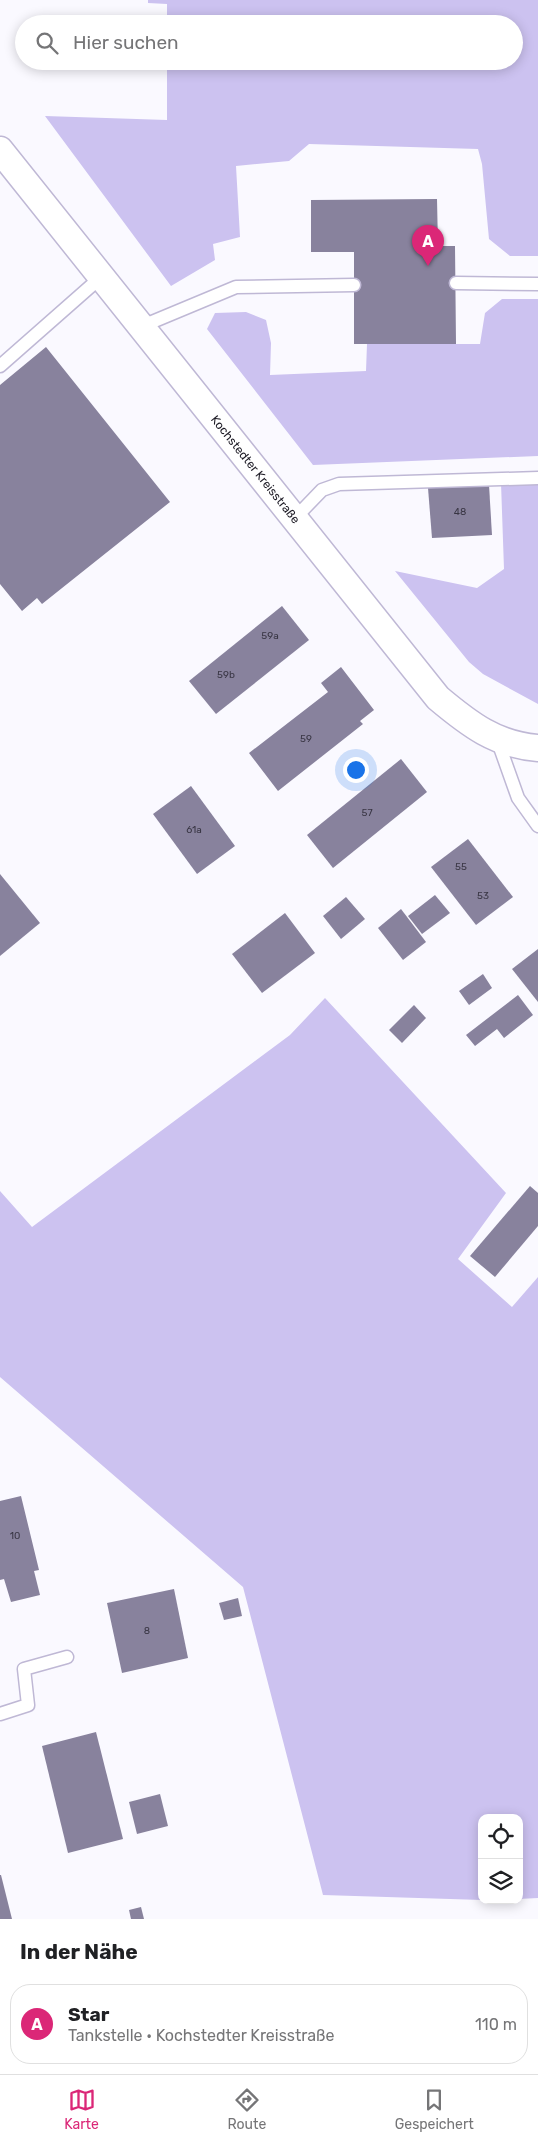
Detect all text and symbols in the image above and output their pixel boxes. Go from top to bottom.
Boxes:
search box [15,15,523,70]
icon: search [33,29,61,57]
text: Hier suchen [73,31,179,54]
pin: A [412,225,444,266]
street label: Kochstedter Kreisstraße [208,413,303,527]
house number: 48 [454,506,466,518]
house number: 59a [261,630,279,642]
house number: 59b [217,669,235,681]
house number: 59 [300,733,312,745]
your location [343,757,369,783]
house number: 57 [361,807,373,819]
house number: 61a [186,824,202,836]
house number: 55 [455,861,467,873]
house number: 53 [477,890,489,902]
house number: 10 [10,1530,20,1542]
house number: 8 [144,1625,150,1637]
map controls [478,1814,523,1904]
button: locate [478,1814,523,1859]
button: layers [478,1859,523,1904]
text: In der Nähe [20,1939,138,1964]
text: Star [68,2003,109,2026]
text: A [31,2015,43,2034]
text: 110 m [475,2015,517,2034]
text: Tankstelle · Kochstedter Kreisstraße [68,2026,334,2045]
tab: Karte [64,2086,99,2133]
tab: Route [227,2086,266,2133]
tab: Gespeichert [395,2086,474,2133]

